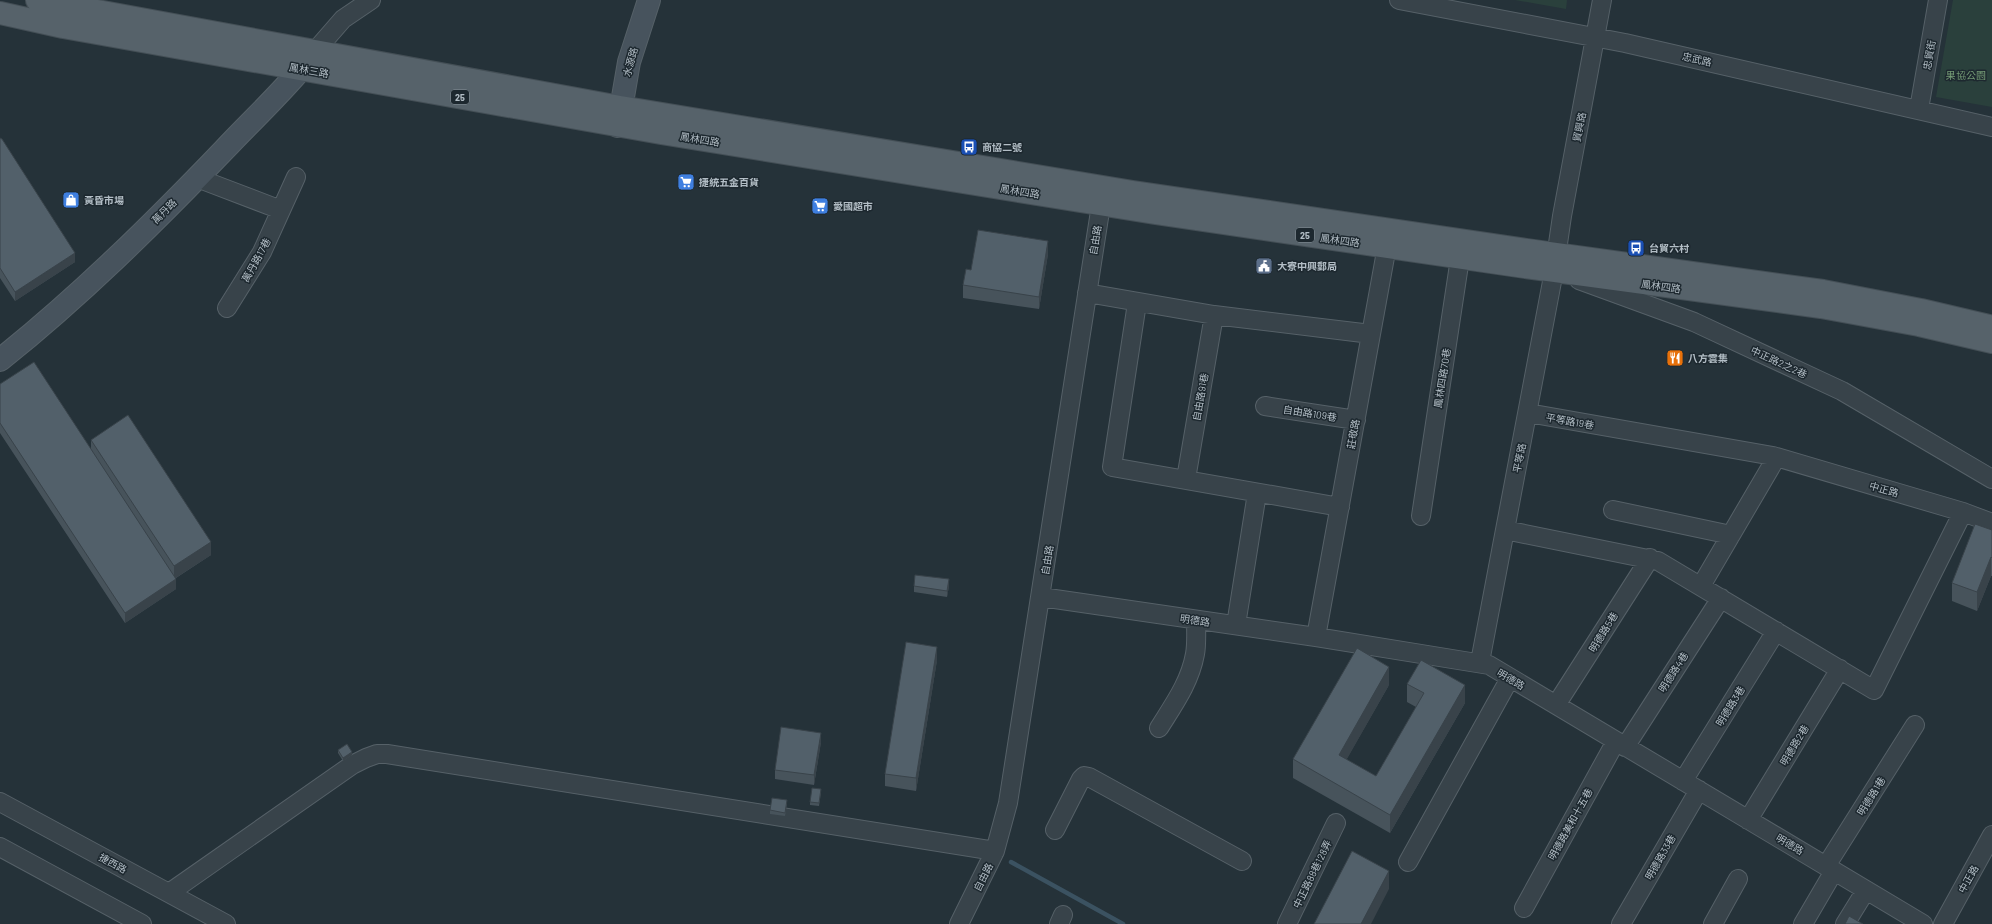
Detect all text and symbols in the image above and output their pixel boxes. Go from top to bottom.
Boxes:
street label: 忠貿街 [1920,39,1938,71]
street label: 水源路 [620,46,640,78]
street label: 忠武路 [1681,50,1713,68]
street label: 鳳林三路 [288,61,330,79]
park label: 果協公園 [1945,69,1986,81]
road number: 25 [451,90,469,104]
street label: 貿興路 [1570,111,1588,143]
street label: 鳳林四路 [679,130,721,148]
bus stop icon: 商協二號 [959,137,979,157]
place label: 商協二號 [982,141,1022,153]
supermarket icon: 捷統五金百貨 [676,172,696,192]
place label: 捷統五金百貨 [698,176,759,188]
street label: 鳳林四路 [999,182,1041,200]
shop icon: 黃昏市場 [61,190,81,210]
place label: 黃昏市場 [84,194,124,206]
street label: 萬丹路 [149,196,179,226]
supermarket icon: 愛國超市 [810,196,830,216]
place label: 愛國超市 [833,200,873,212]
street label: 自由路 [1087,224,1103,256]
road number: 25 [1296,228,1314,242]
street label: 鳳林四路 [1319,231,1361,249]
street label: 萬丹路17巷 [239,236,273,284]
bus stop icon: 台貿六村 [1626,238,1646,258]
place label: 台貿六村 [1649,242,1689,254]
public building icon: 大寮中興郵局 [1254,256,1274,276]
place label: 大寮中興郵局 [1277,260,1337,272]
street label: 鳳林四路 [1640,277,1682,295]
street label: 中正路2之2巷 [1749,344,1809,380]
street label: 鳳林四路70巷 [1431,347,1453,409]
restaurant icon: 八方雲集 [1665,348,1685,368]
place label: 八方雲集 [1688,352,1728,364]
street label: 自由路91巷 [1190,372,1210,422]
street label: 自由路109巷 [1282,403,1338,423]
street label: 平等路19巷 [1545,411,1595,431]
street label: 莊敬路 [1344,418,1362,450]
street label: 平等路 [1510,442,1528,474]
street label: 中正路 [1868,479,1900,499]
street label: 自由路 [1039,544,1055,576]
street label: 明德路5巷 [1586,610,1620,654]
street label: 明德路 [1179,612,1211,628]
street label: 明德路4巷 [1656,650,1690,694]
street label: 明德路 [1495,666,1527,692]
street label: 明德路3巷 [1713,684,1747,728]
street label: 明德路2巷 [1777,722,1811,768]
street label: 明德路1巷 [1854,774,1888,818]
street label: 明德路美和十五巷 [1545,786,1595,862]
street label: 明德路 [1774,831,1806,857]
street label: 明德路33巷 [1642,832,1678,882]
street label: 中正路88巷128弄 [1290,838,1334,910]
street label: 捷西路 [97,851,129,875]
street label: 自由路 [971,861,995,893]
street label: 中正路 [1955,863,1981,895]

